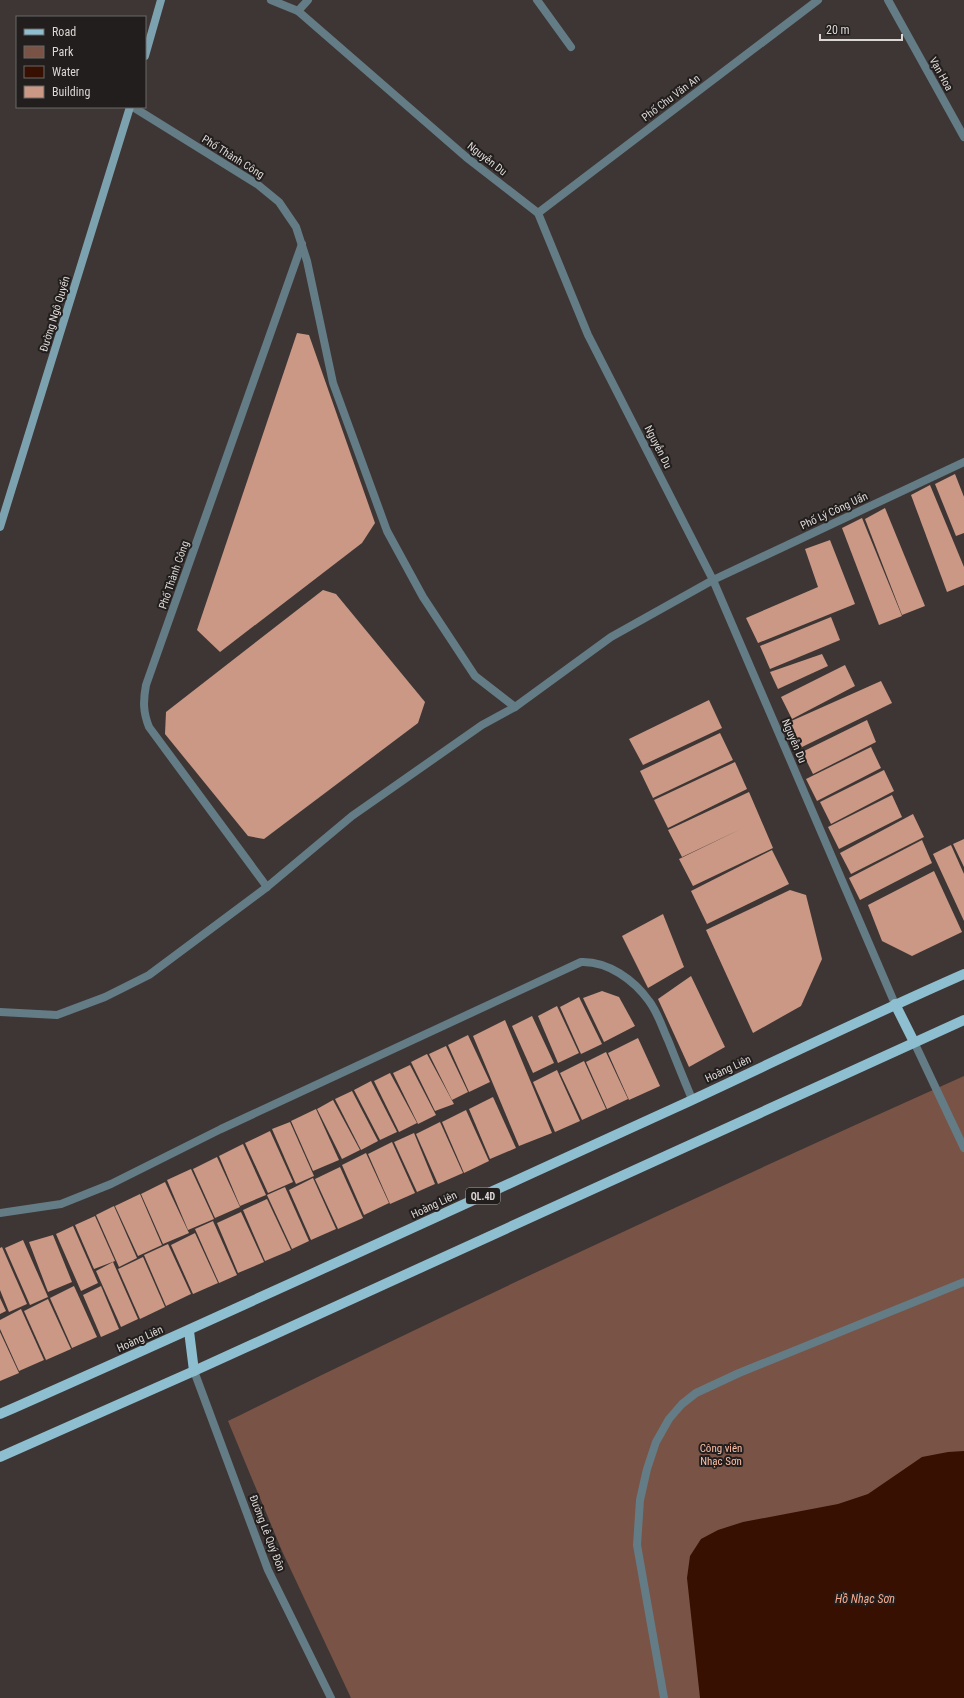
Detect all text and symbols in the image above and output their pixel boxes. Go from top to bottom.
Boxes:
legend [16,16,146,108]
scale bar [820,16,902,42]
text: 20 m [826,23,850,37]
text: Road [52,25,76,39]
text: Park [52,45,74,59]
street label: Vạn Hoa [926,55,956,93]
text: Water [52,65,80,79]
street label: Phố Chu Văn An [639,72,703,124]
text: Building [52,85,90,99]
street label: Phố Thành Công [199,133,267,181]
street label: Nguyễn Du [465,140,509,178]
street label: Đường Ngô Quyến [37,275,73,353]
street label: Nguyễn Du [642,423,674,471]
street label: Phố Lý Công Uẩn [798,490,870,532]
street label: Phố Thành Công [156,539,192,611]
street label: Nguyễn Du [779,717,809,765]
street label: Hoàng Liên [703,1053,753,1085]
road number: QL.4D [466,1188,500,1204]
street label: Hoàng Liên [409,1189,459,1221]
street label: Hoàng Liên [115,1323,165,1355]
park label: Công viên Nhạc Sơn [700,1442,742,1468]
street label: Đường Lê Quý Đôn [246,1493,288,1573]
water label: Hồ Nhạc Sơn [835,1592,895,1606]

